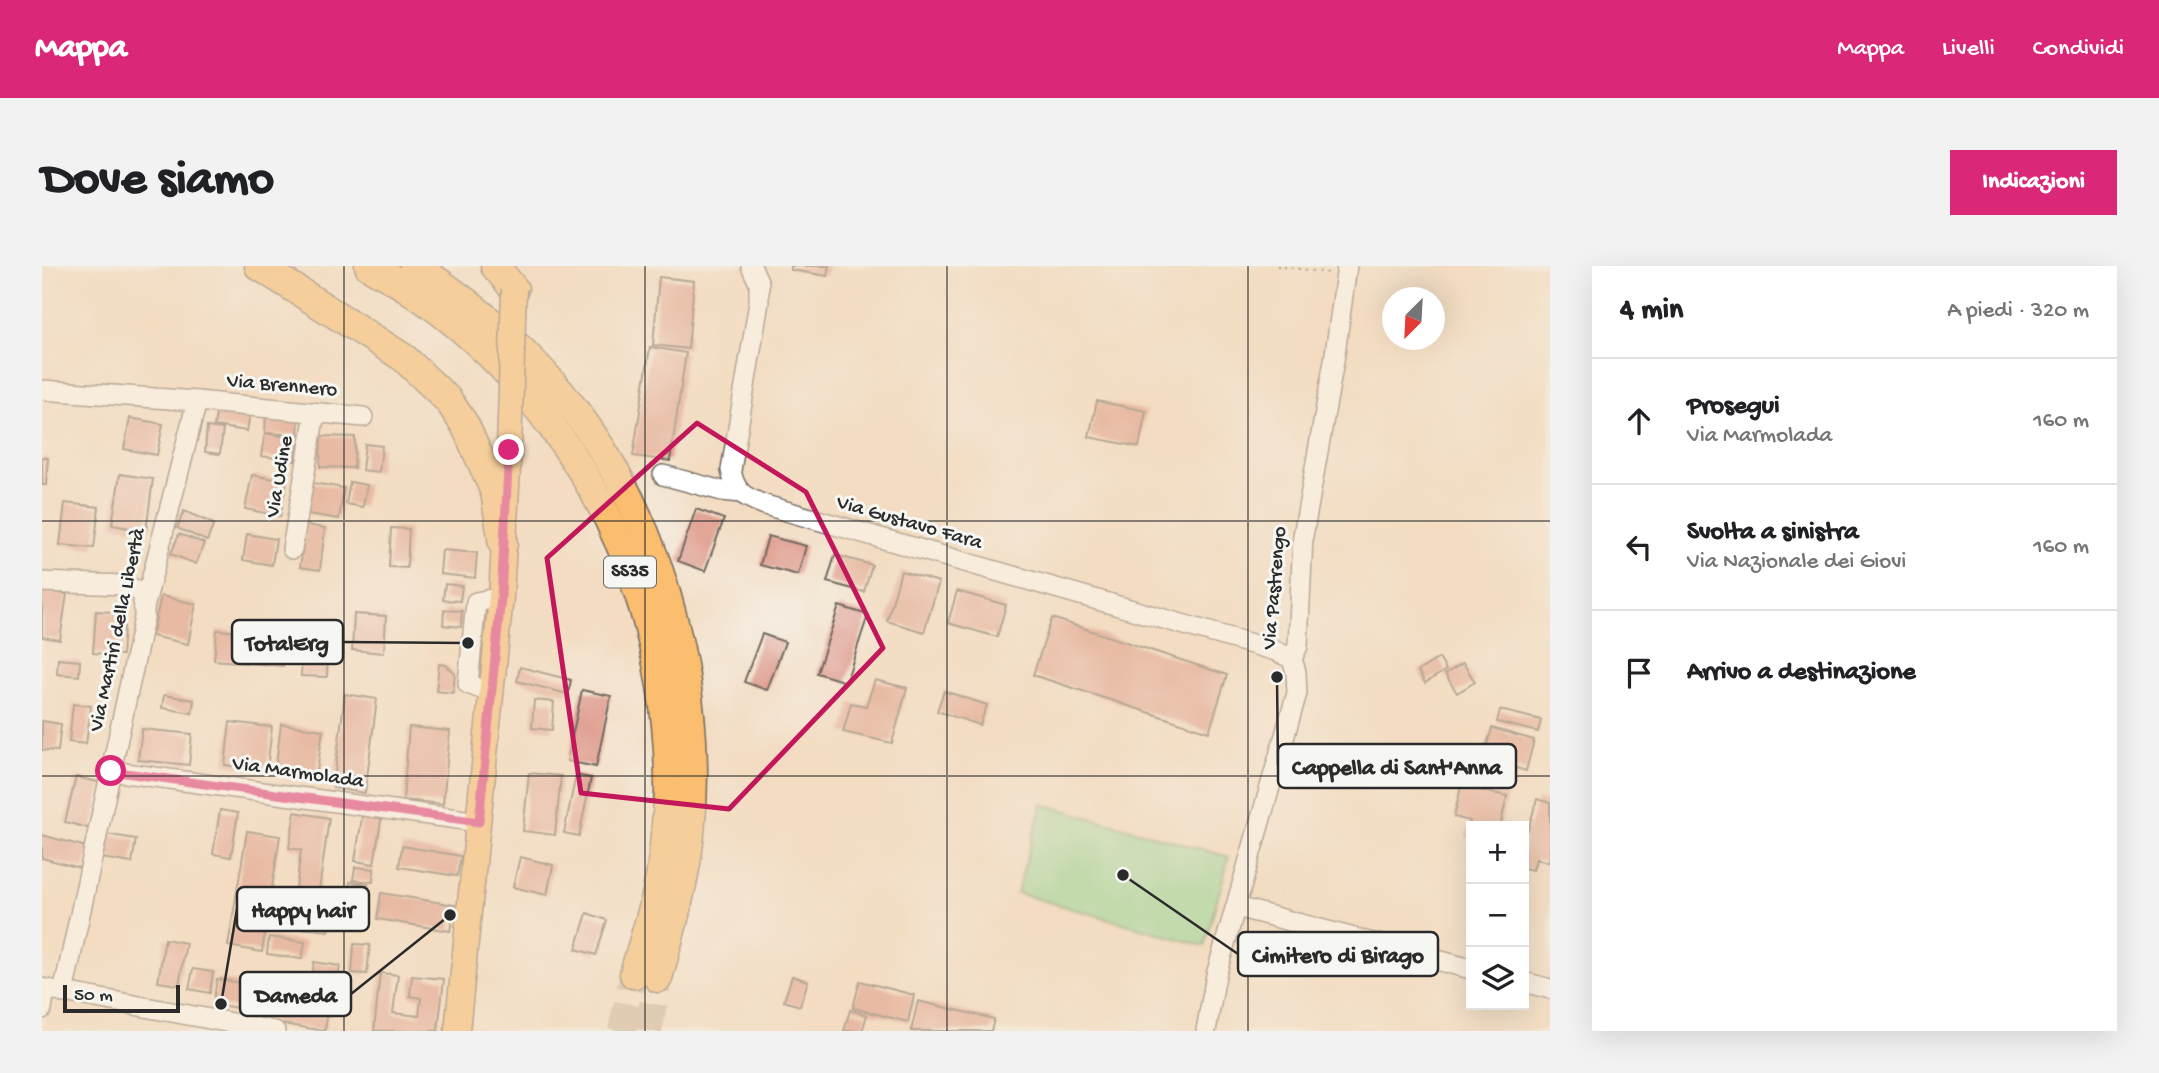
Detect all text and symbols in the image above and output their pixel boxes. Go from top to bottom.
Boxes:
text: Mappa [35,30,127,68]
text: Mappa [1837,35,1904,64]
text: Livelli [1942,35,1995,64]
text: Condividi [2033,35,2124,64]
button: Indicazioni [1950,150,2117,215]
text: Dove siamo [42,153,274,211]
north arrow [1382,287,1445,350]
text: 4 min [1620,294,1683,329]
text: A piedi · 320 m [1947,298,2089,325]
street label: Via Brennero [225,370,338,404]
text: Prosegui [1687,392,1780,423]
icon: ahead [1620,402,1658,440]
text: 160 m [2033,408,2089,435]
text: Via Marmolada [1687,423,1832,450]
street label: Via Udine [261,433,301,521]
route end [493,434,524,465]
street label: Via Gustavo Fara [832,491,986,557]
text: Svolta a sinistra [1687,518,1859,549]
street label: Via Martiri della Libertà [85,525,153,735]
street label: Via Pastrengo [1258,525,1294,652]
icon: left [1620,528,1658,566]
text: 160 m [2033,534,2089,561]
text: Via Nazionale dei Giovi [1687,549,1906,576]
road number: SS35 [604,556,656,588]
callout: TotalErg [232,620,343,664]
text: TotalErg [243,632,329,659]
icon: arrive [1620,654,1658,692]
text: Arrivo a destinazione [1687,658,1916,689]
callout: Cappella di Sant'Anna [1278,744,1516,788]
street label: Via Marmolada [230,752,367,796]
route start [95,755,126,786]
text: Cappella di Sant'Anna [1292,756,1503,783]
map controls [1466,821,1529,1010]
button: + [1466,821,1529,884]
button: − [1466,884,1529,947]
callout: Happy hair [237,887,369,931]
text: Happy hair [251,899,358,926]
callout: Cimitero di Birago [1238,932,1438,976]
text: Cimitero di Birago [1252,944,1424,971]
button: layers [1466,947,1529,1010]
callout: Dameda [240,972,351,1016]
scale bar [63,982,180,1014]
text: Dameda [253,984,338,1011]
text: 50 m [74,985,113,1008]

